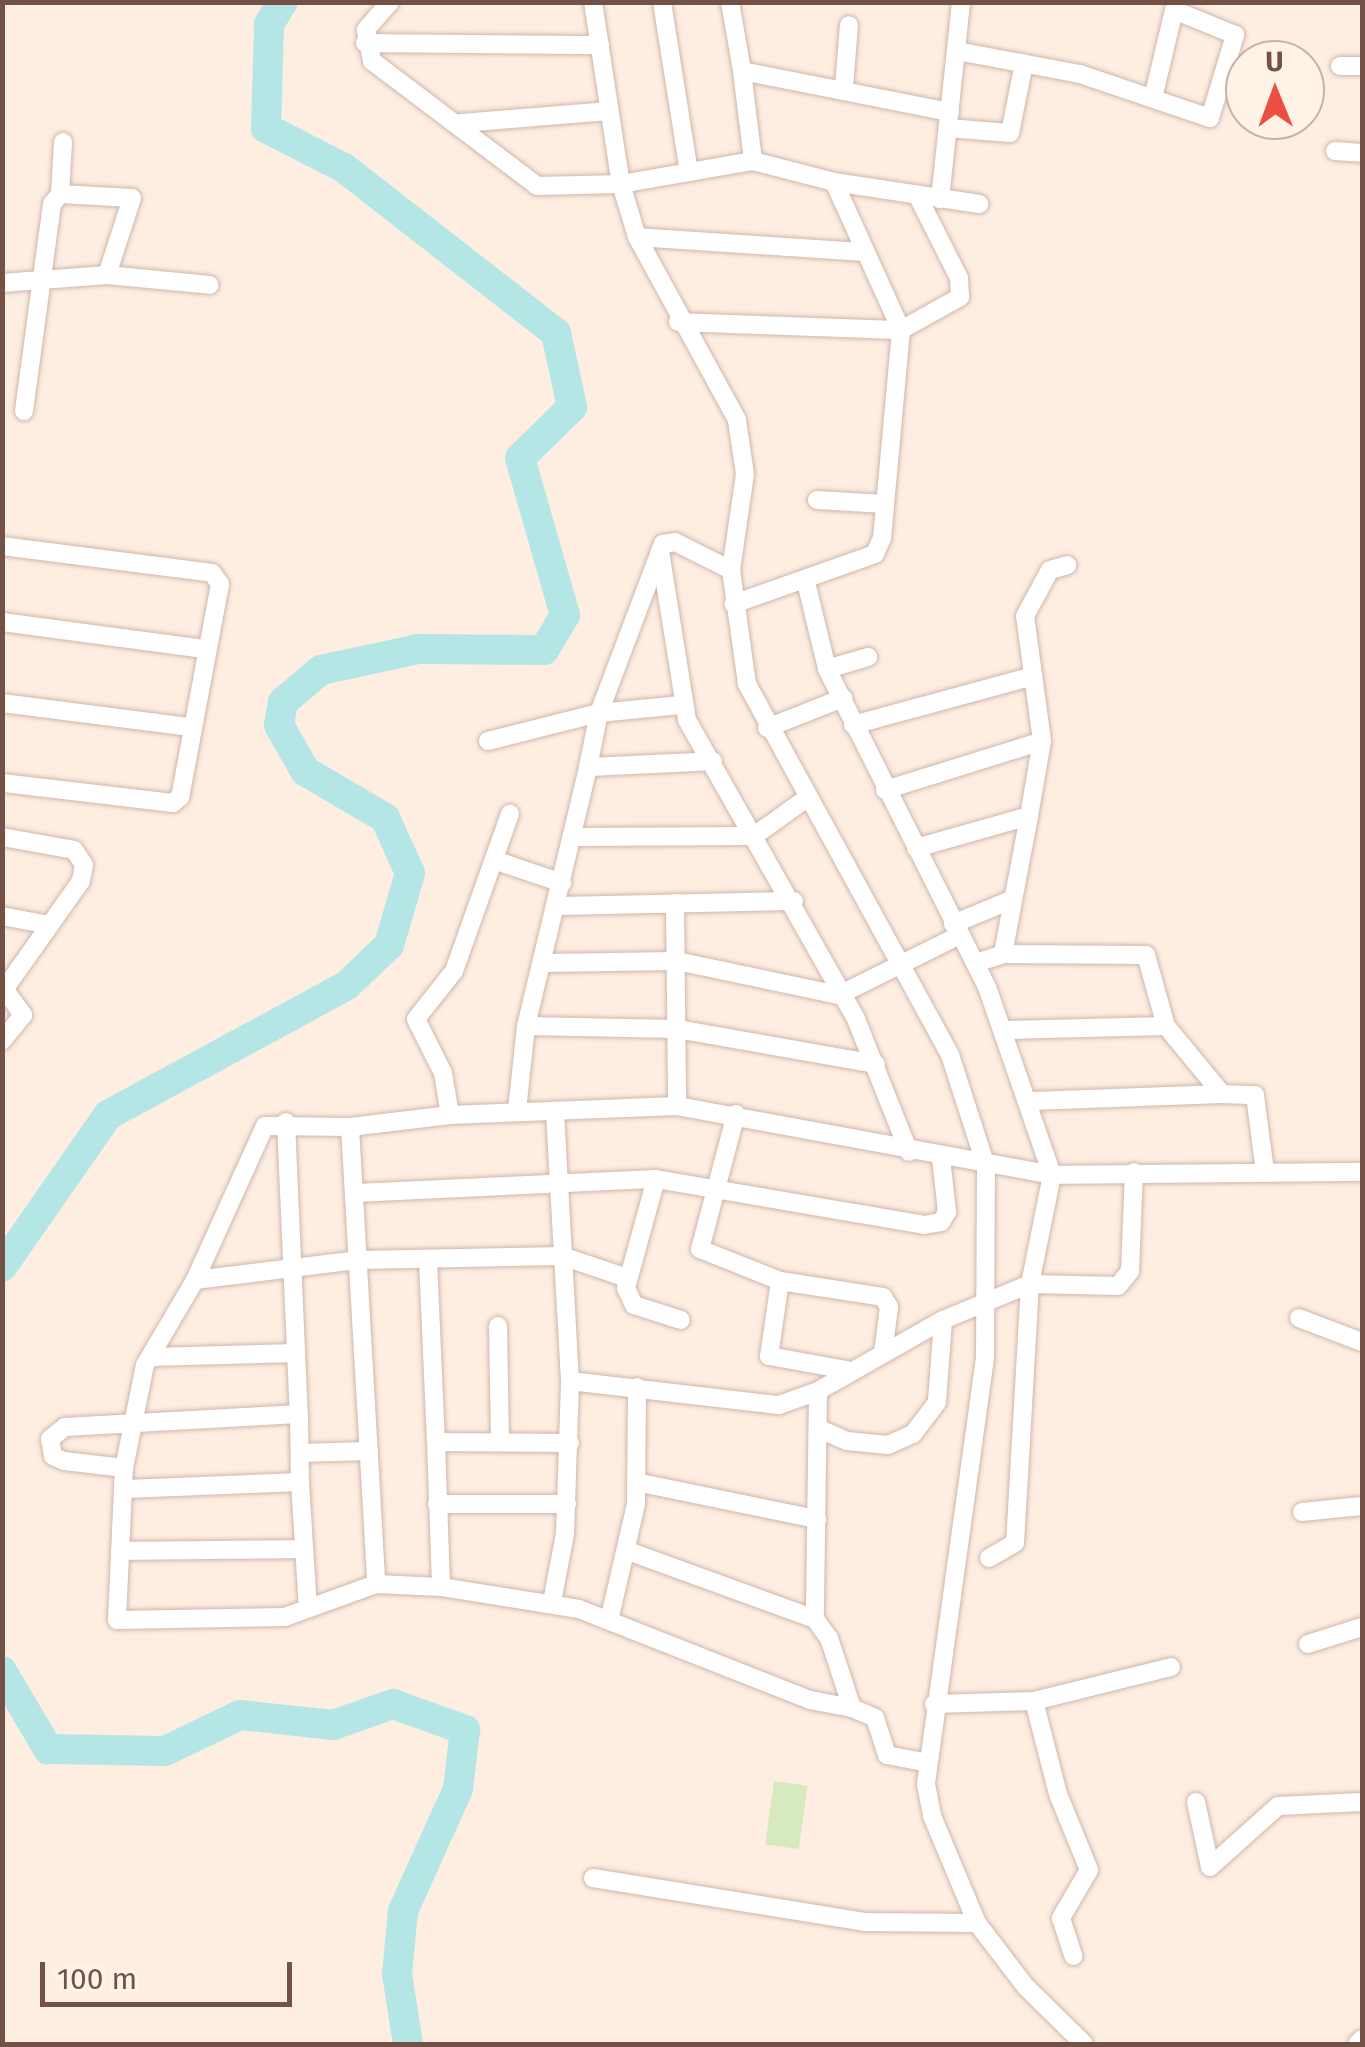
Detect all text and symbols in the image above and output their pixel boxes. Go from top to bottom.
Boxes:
north arrow [1225,40,1325,140]
text: U [1265,45,1284,78]
scale bar [45,1942,298,2004]
text: 100 m [57,1961,137,1997]

